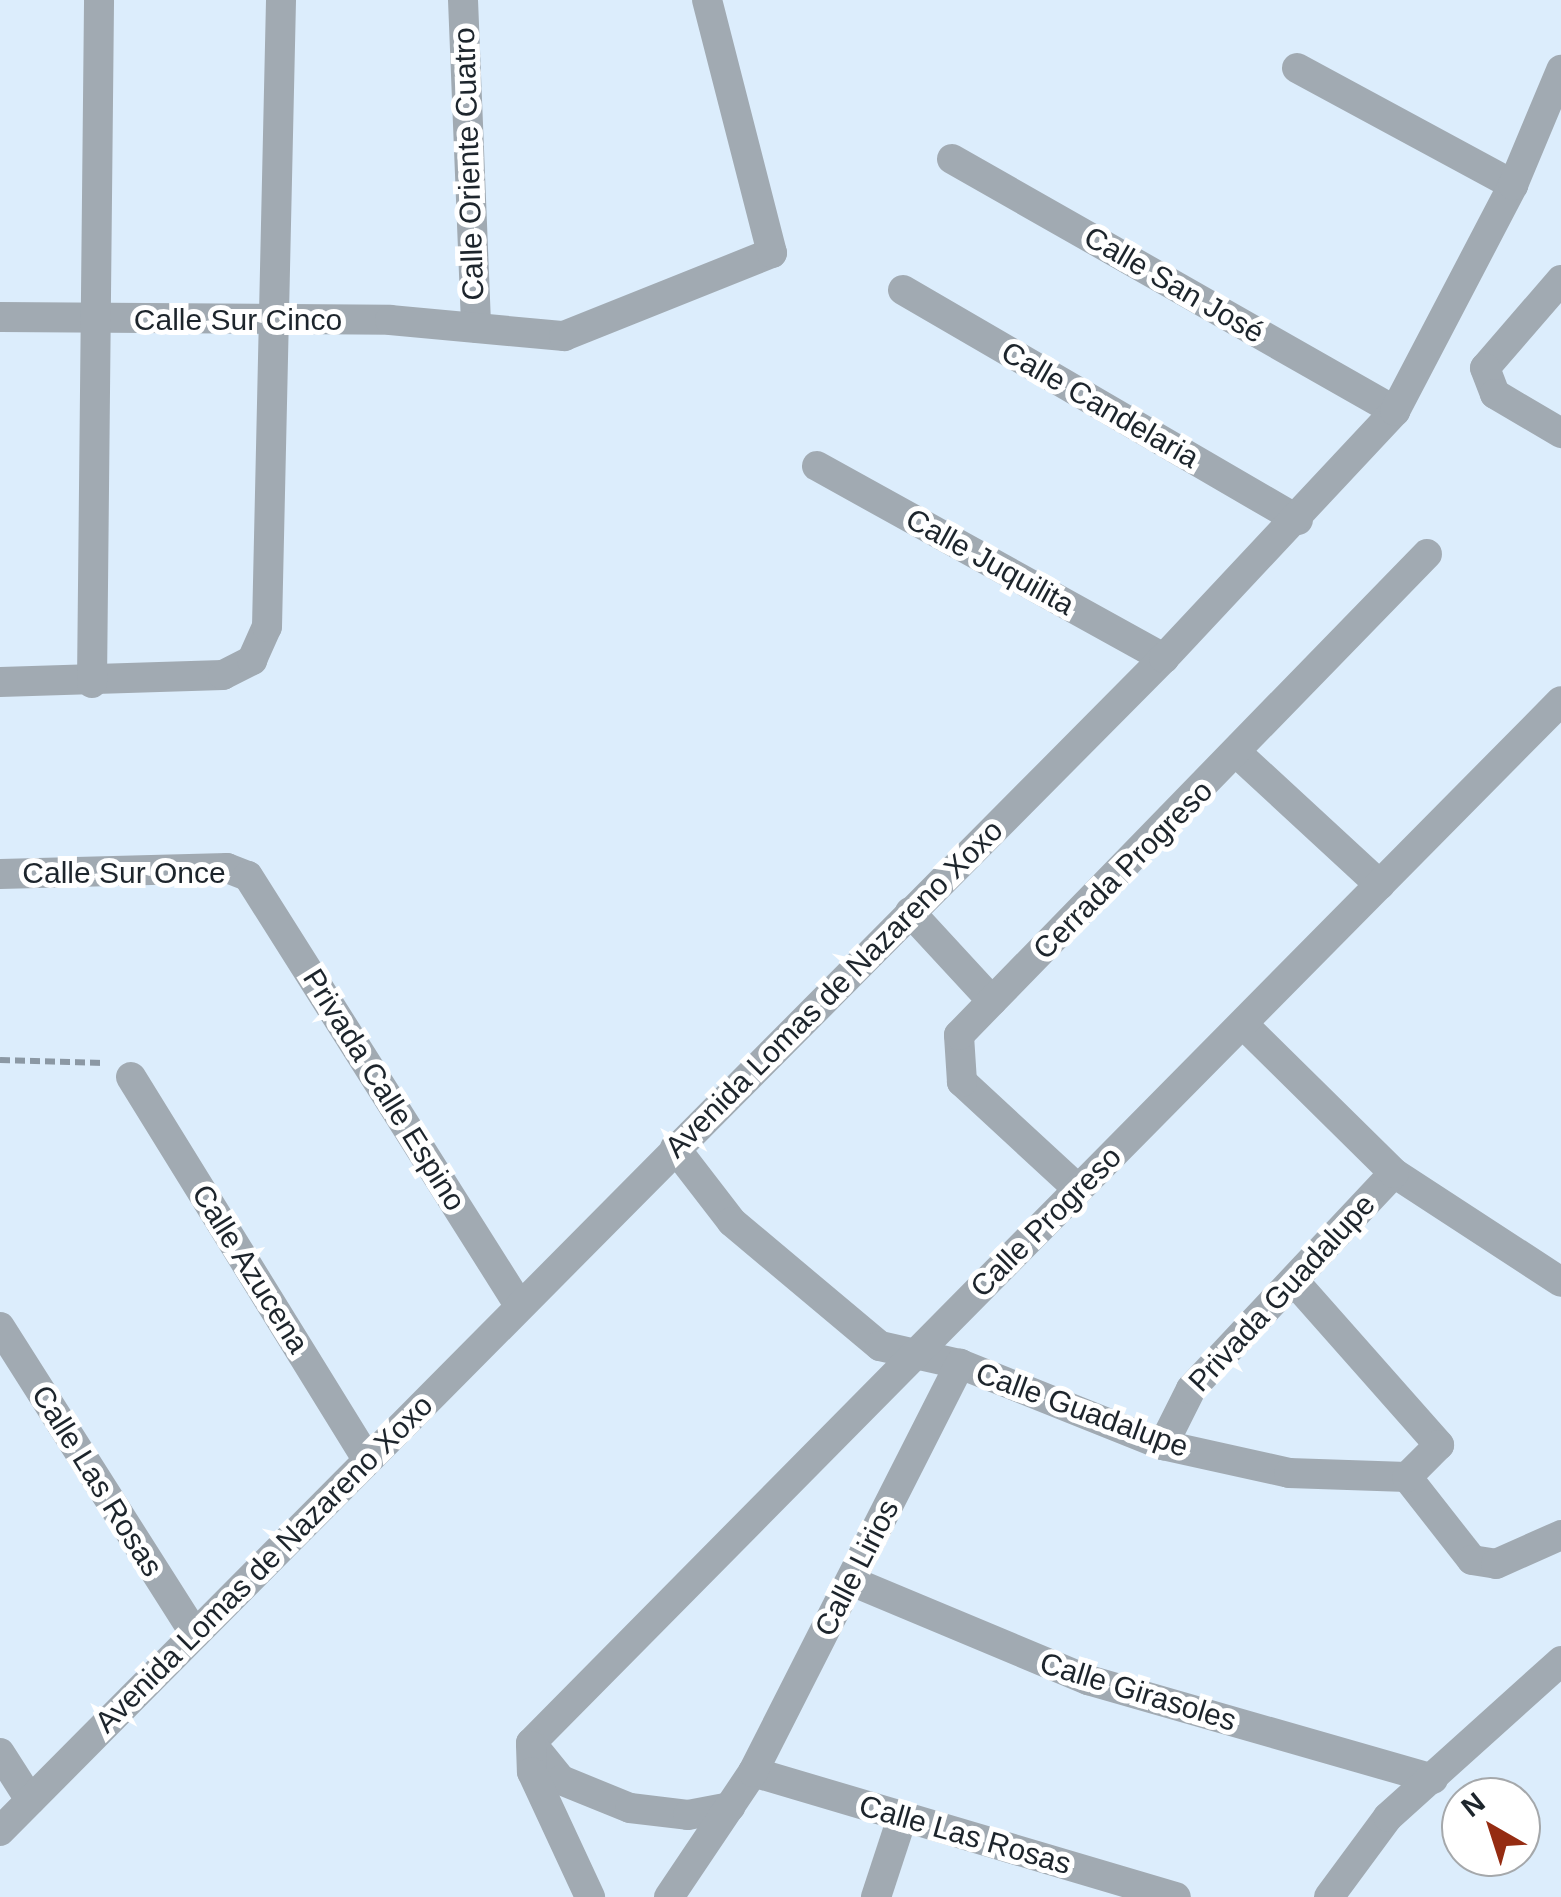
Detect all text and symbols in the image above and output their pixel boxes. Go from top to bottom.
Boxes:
street label: Calle Oriente Cuatro [446,27,492,301]
street label: Calle San José [1078,219,1270,351]
street label: Calle Sur Cinco [134,302,342,338]
street label: Calle Candelaria [995,334,1205,476]
street label: Calle Juquilita [900,501,1080,623]
street label: Cerrada Progreso [1026,773,1220,967]
street label: Avenida Lomas de Nazareno Xoxo [658,813,1010,1165]
street label: Calle Sur Once [22,855,226,891]
street label: Privada Calle Espino [295,962,473,1218]
street label: Calle Progreso [963,1139,1129,1305]
street label: Calle Azucena [183,1177,317,1361]
street label: Privada Guadalupe [1181,1187,1383,1399]
street label: Calle Guadalupe [971,1355,1193,1465]
street label: Calle Las Rosas [24,1379,170,1583]
street label: Avenida Lomas de Nazareno Xoxo [88,1388,440,1740]
street label: Calle Lirios [807,1494,907,1642]
street label: Calle Girasoles [1035,1645,1241,1739]
north arrow [1441,1777,1541,1877]
text: N [1455,1786,1491,1823]
street label: Calle Las Rosas [855,1788,1075,1882]

